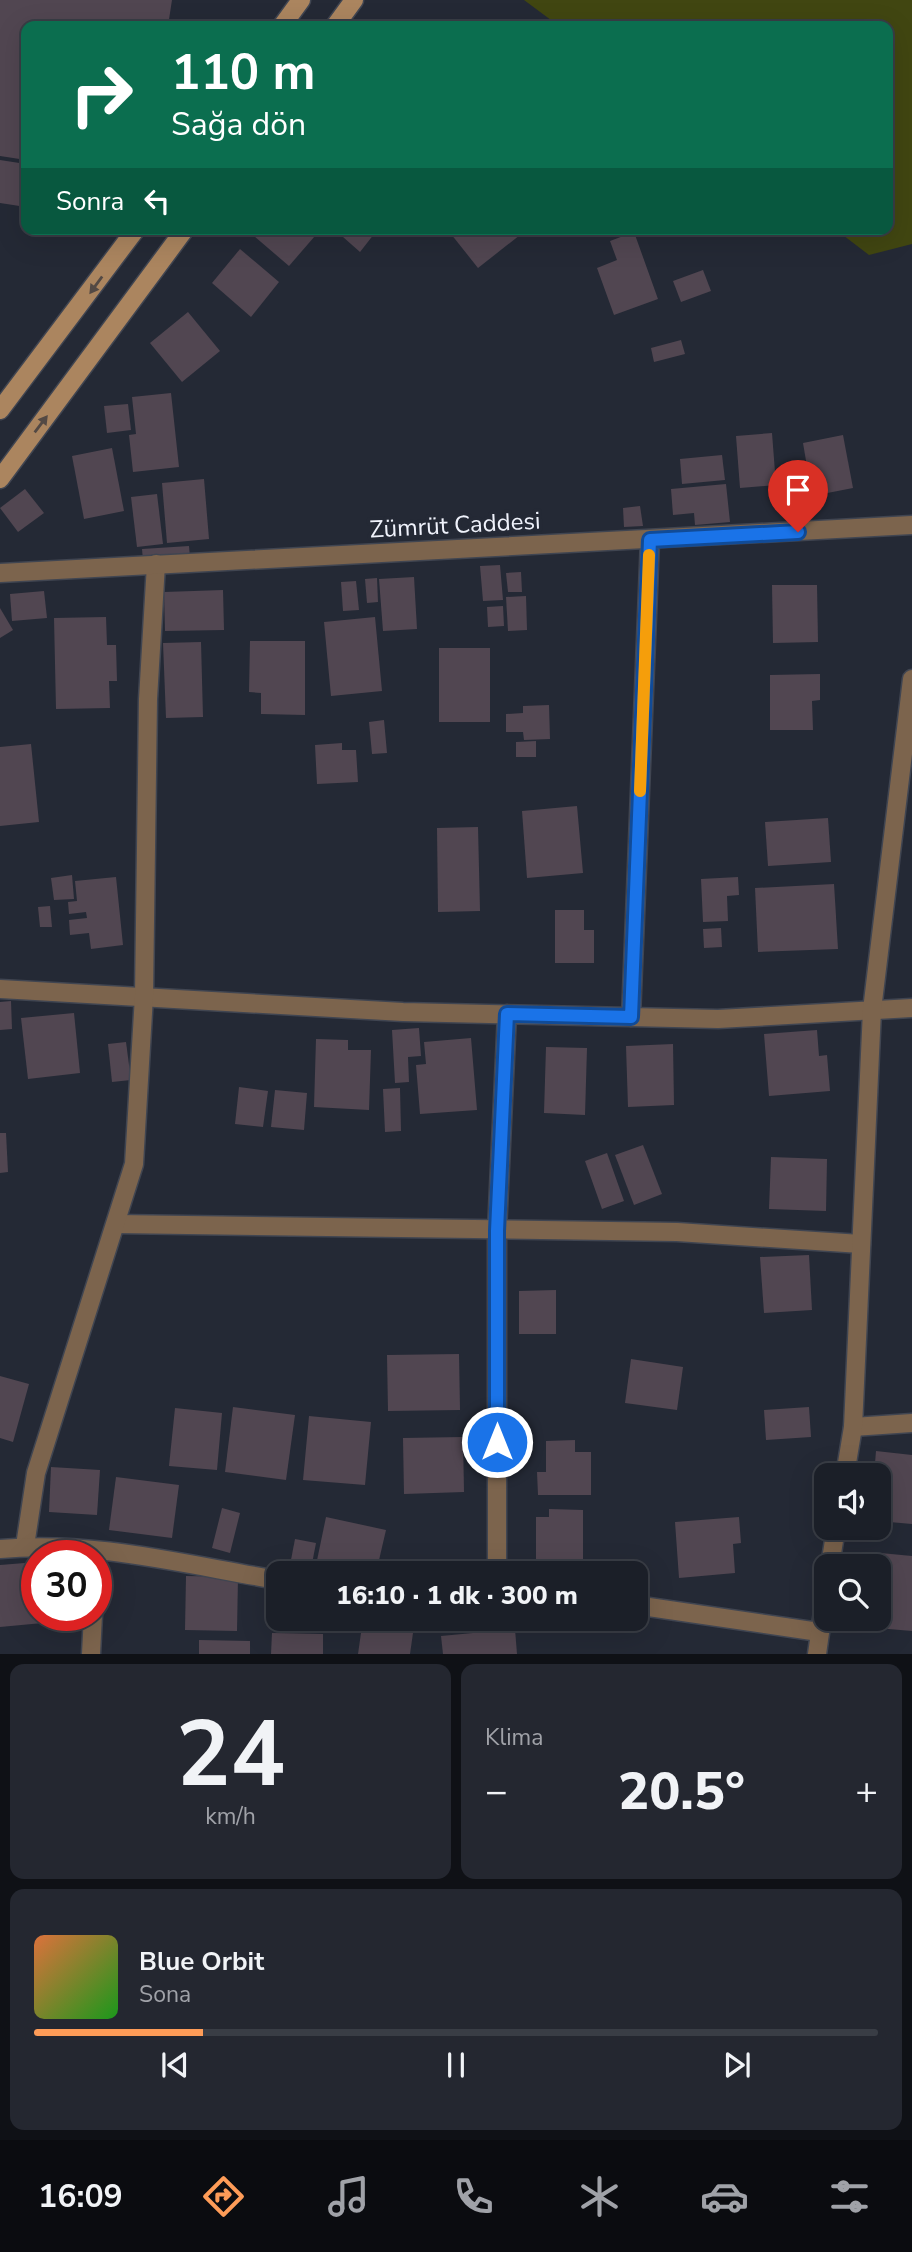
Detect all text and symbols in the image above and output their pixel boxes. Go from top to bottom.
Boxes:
text: 110 m [171,39,315,106]
icon: right [56,49,147,140]
text: Sağa dön [171,103,306,146]
icon: left [138,182,176,220]
text: Sonra [56,184,124,219]
one-way arrow [90,276,104,294]
one-way arrow [33,416,48,434]
pin [768,460,828,532]
icon: arrive [779,471,817,509]
street label: Zümrüt Caddesi [369,505,541,545]
position arrow [460,1405,534,1479]
map controls [814,1463,891,1631]
button: sound [814,1463,891,1540]
speed limit sign: 30 [21,1540,112,1631]
button: search [814,1554,891,1631]
text: 16:10 · 1 dk · 300 m [336,1578,578,1613]
text: 24 [176,1693,285,1817]
text: Klima [485,1722,543,1753]
text: 20.5° [618,1756,745,1827]
text: − [485,1766,508,1817]
text: + [855,1766,878,1817]
text: km/h [205,1801,256,1832]
text: Blue Orbit [139,1944,264,1979]
text: Sona [139,1979,191,2010]
icon: previous [156,2046,194,2084]
icon: pause [437,2046,475,2084]
icon: next [718,2046,756,2084]
icon: directions [199,2172,248,2221]
icon: music [324,2172,373,2221]
icon: phone [449,2172,498,2221]
icon: climate [575,2172,624,2221]
icon: car [700,2172,749,2221]
icon: filters [825,2172,874,2221]
text: 16:09 [38,2175,123,2218]

